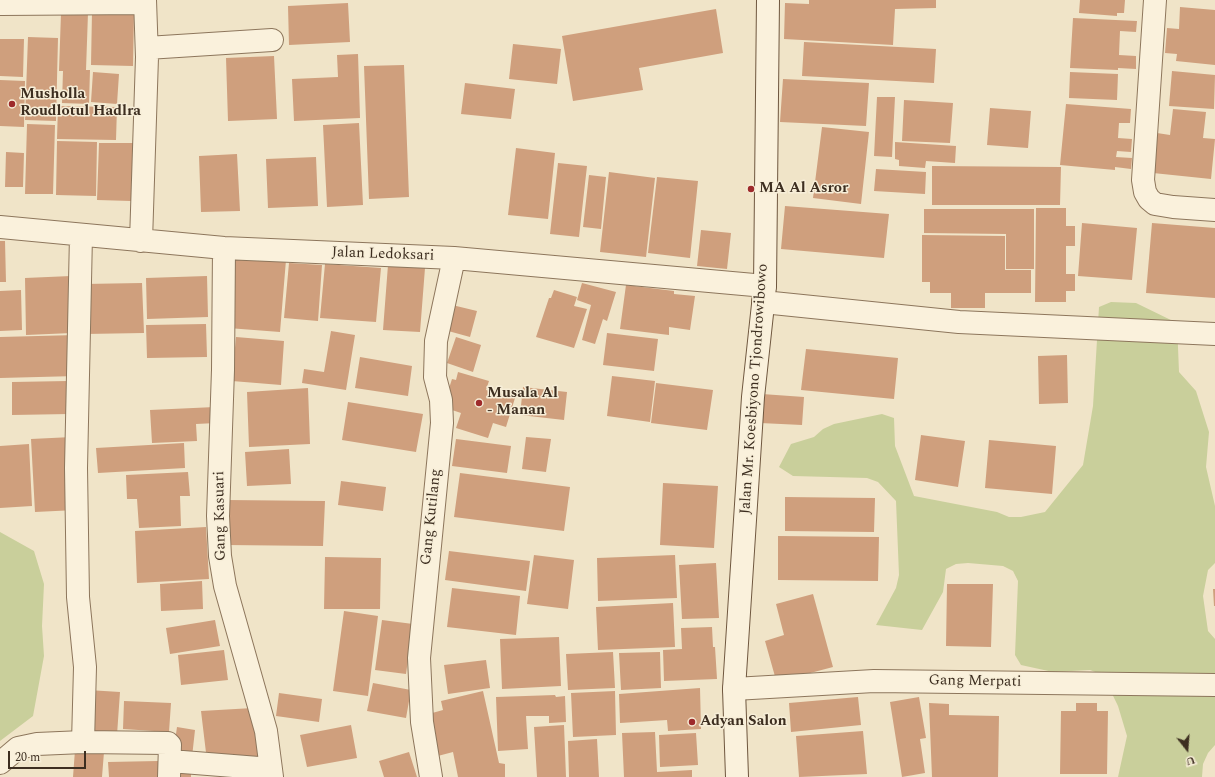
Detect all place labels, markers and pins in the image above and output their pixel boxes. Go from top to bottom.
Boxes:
place label: Musholla Roudlotul Hadlra [20,86,141,121]
marker: Musholla Roudlotul Hadlra [7,99,17,109]
place label: MA Al Asror [759,180,848,198]
marker: MA Al Asror [746,184,756,194]
place label: Musala Al - Manan [487,385,558,420]
marker: Musala Al - Manan [474,398,484,408]
place label: Adyan Salon [700,713,787,731]
marker: Adyan Salon [687,717,697,727]

